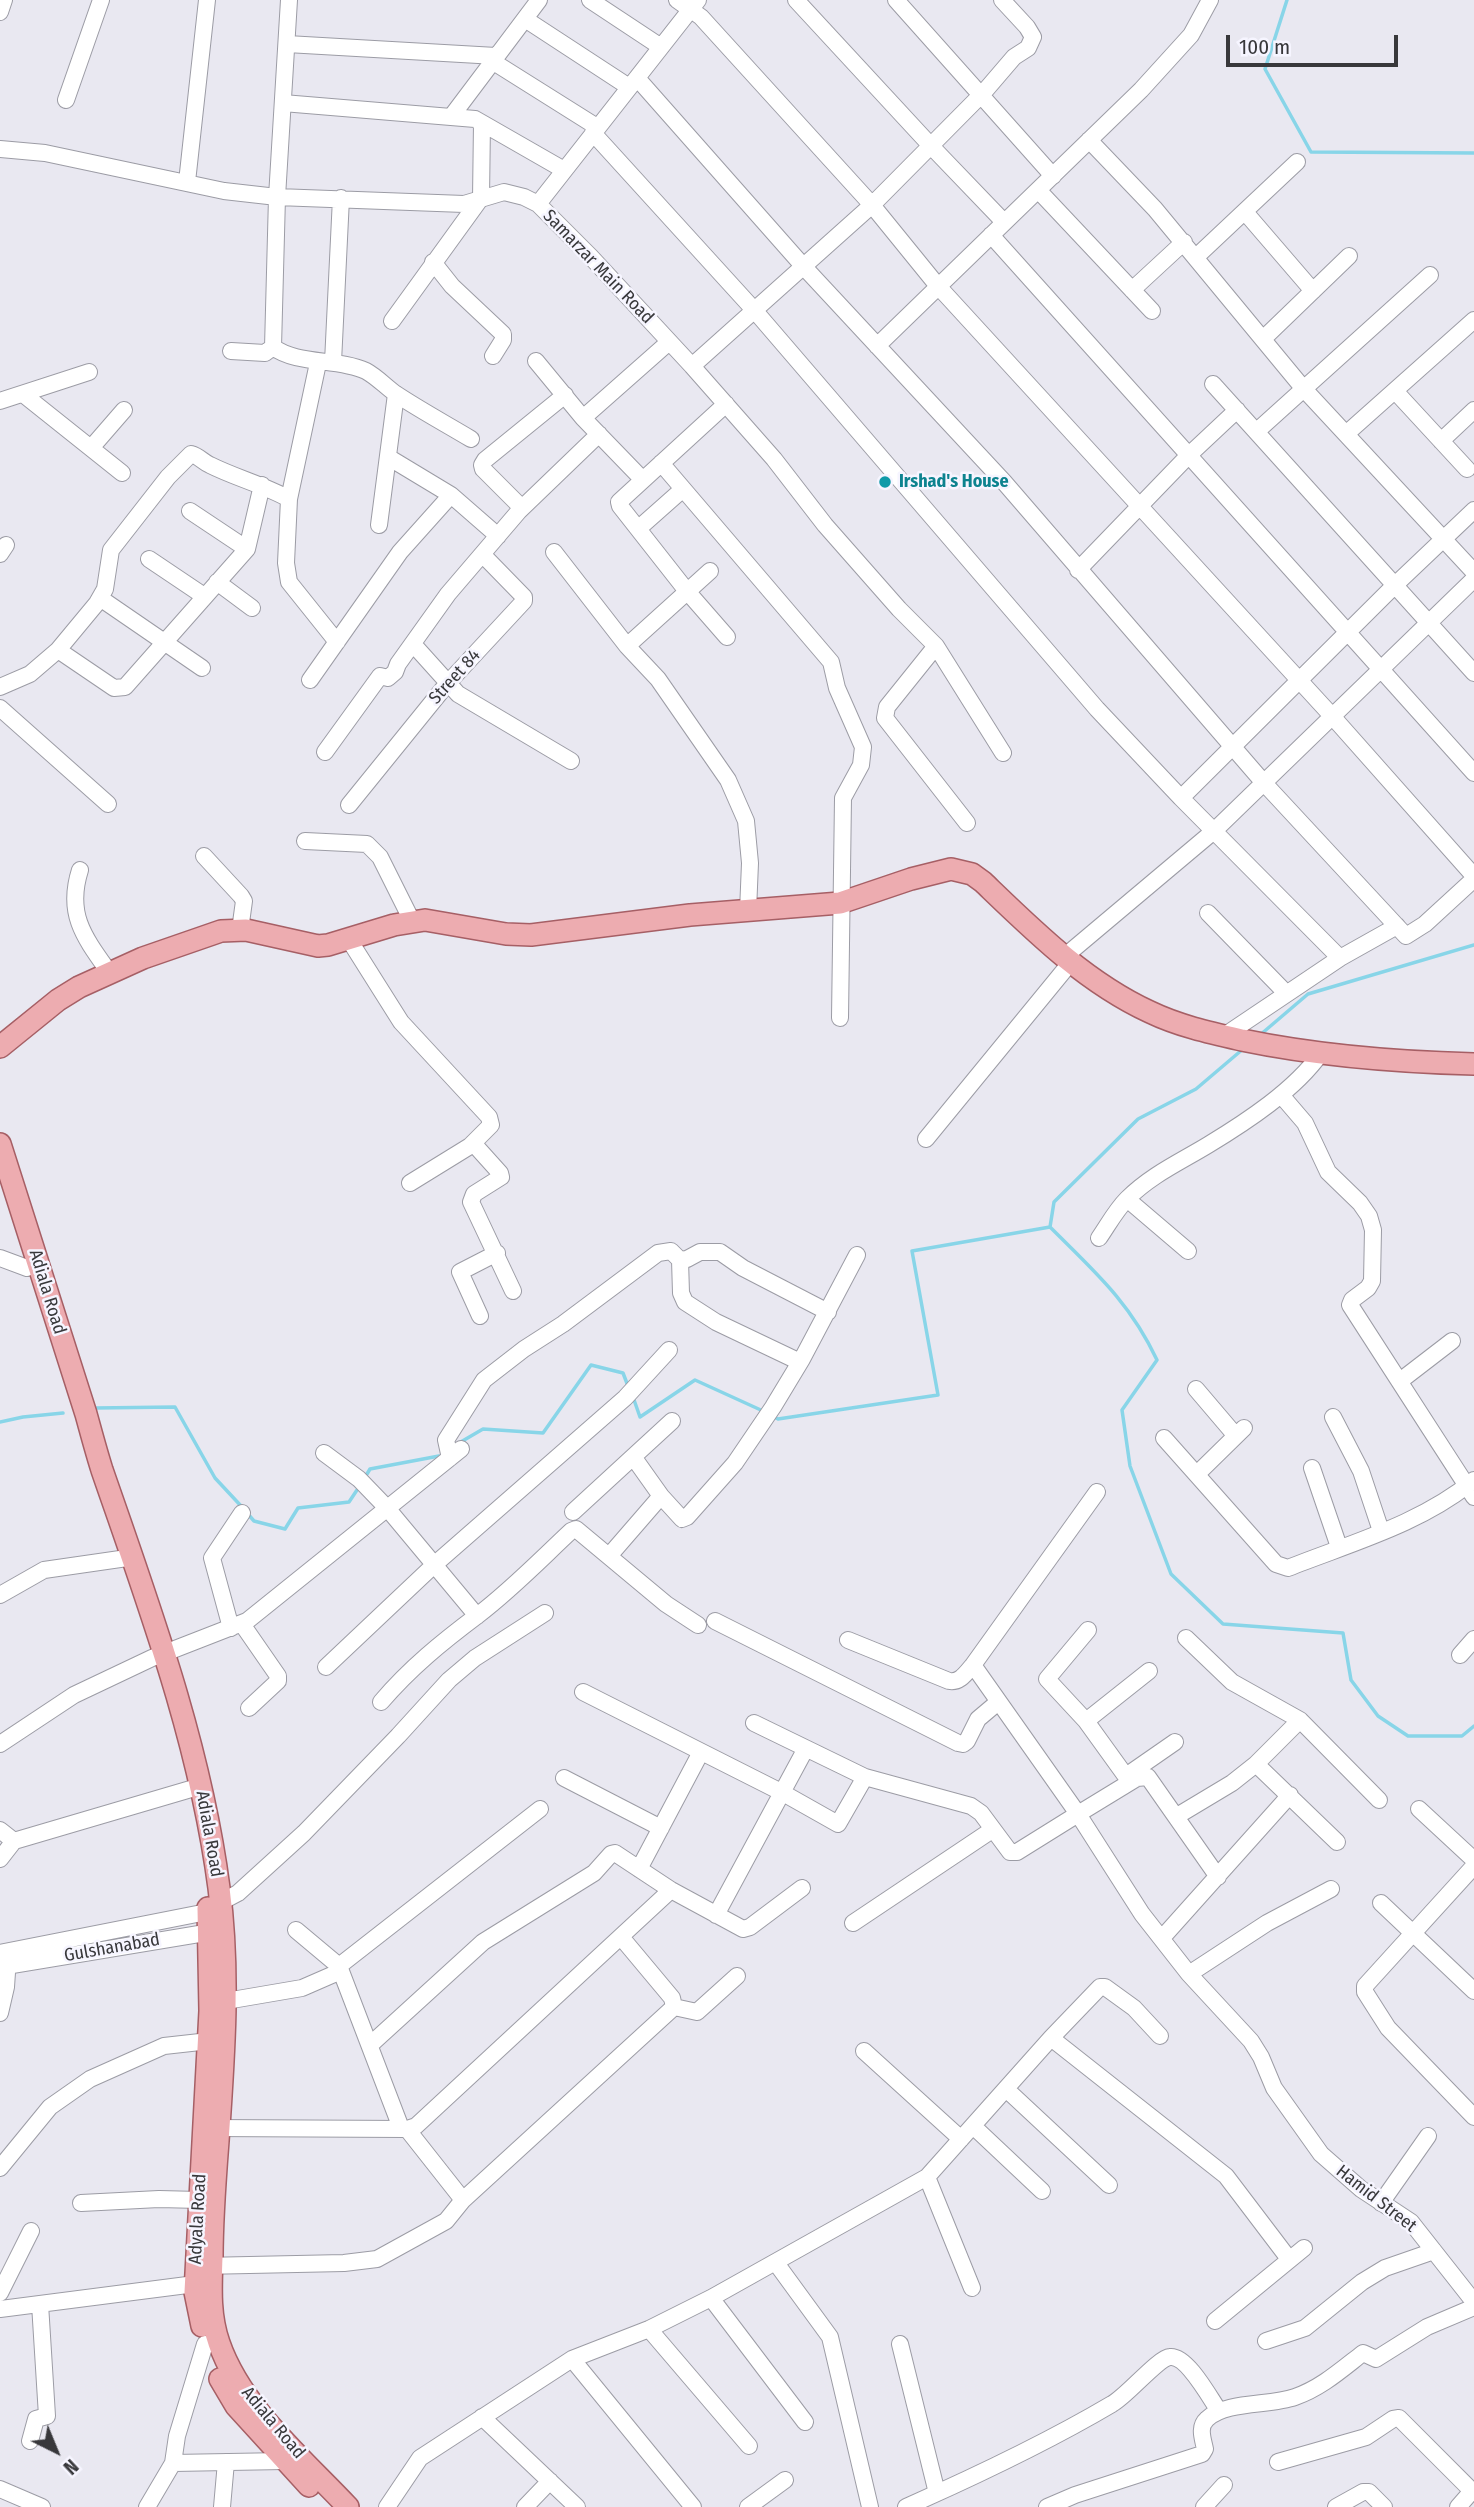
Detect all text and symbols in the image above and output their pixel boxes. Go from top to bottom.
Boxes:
scale bar [1229,21,1400,65]
text: 100 m [1239,34,1290,60]
street label: Samarzar Main Road [538,206,658,328]
place label: Irshad's House [899,471,1009,493]
marker: Irshad's House [877,474,893,490]
street label: Street 84 [425,645,485,709]
street label: Adiala Road [24,1247,70,1337]
street label: Adiala Road [191,1789,227,1879]
street label: Gulshanabad [63,1929,161,1967]
street label: Hamid Street [1331,2161,1421,2237]
street label: Adyala Road [185,2173,211,2265]
street label: Adiala Road [237,2383,309,2463]
north arrow [21,2416,91,2486]
text: N [59,2454,83,2479]

